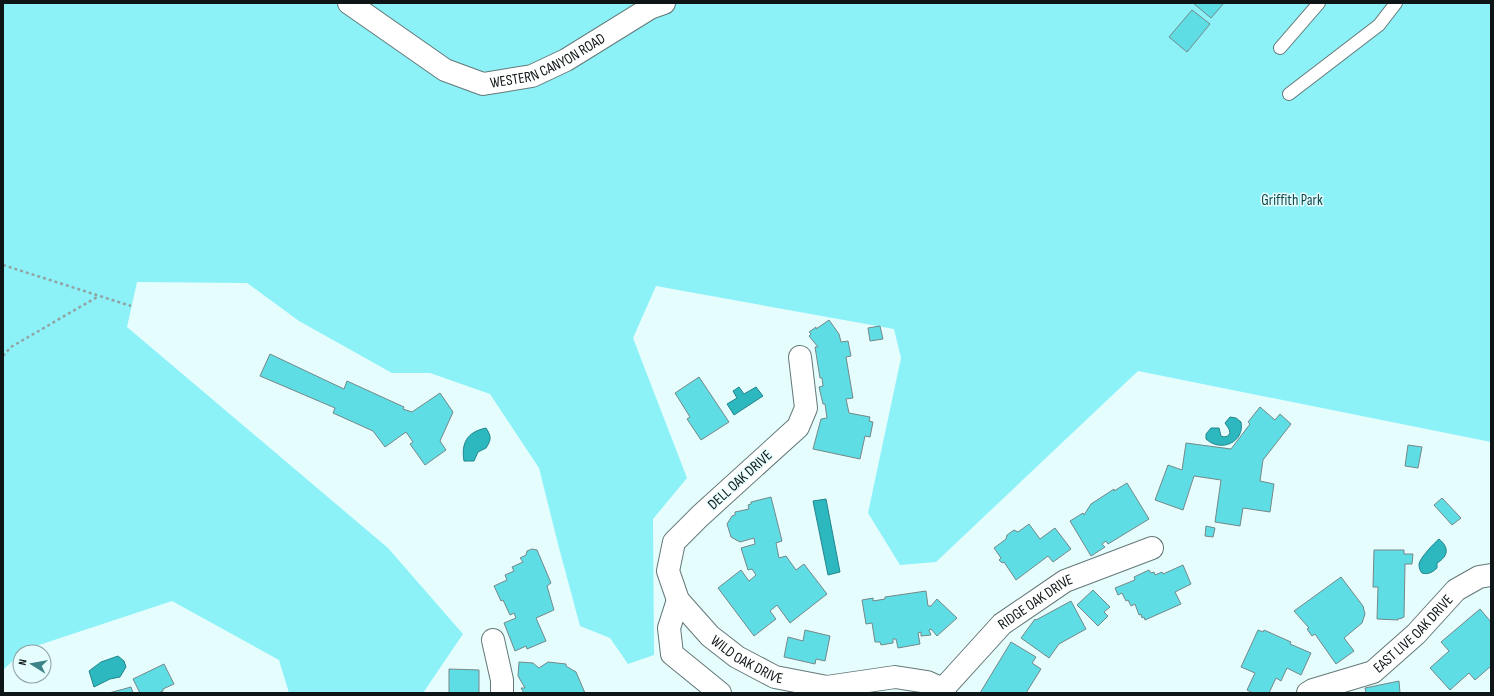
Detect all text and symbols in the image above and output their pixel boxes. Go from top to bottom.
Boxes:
street label: WESTERN CANYON ROAD [489,29,609,92]
park label: Griffith Park [1261,191,1323,210]
street label: DELL OAK DRIVE [704,446,776,514]
street label: RIDGE OAK DRIVE [994,570,1075,634]
street label: EAST LIVE OAK DRIVE [1369,590,1457,677]
street label: WILD OAK DRIVE [707,631,785,688]
north arrow [12,644,52,684]
text: N [16,658,30,666]

